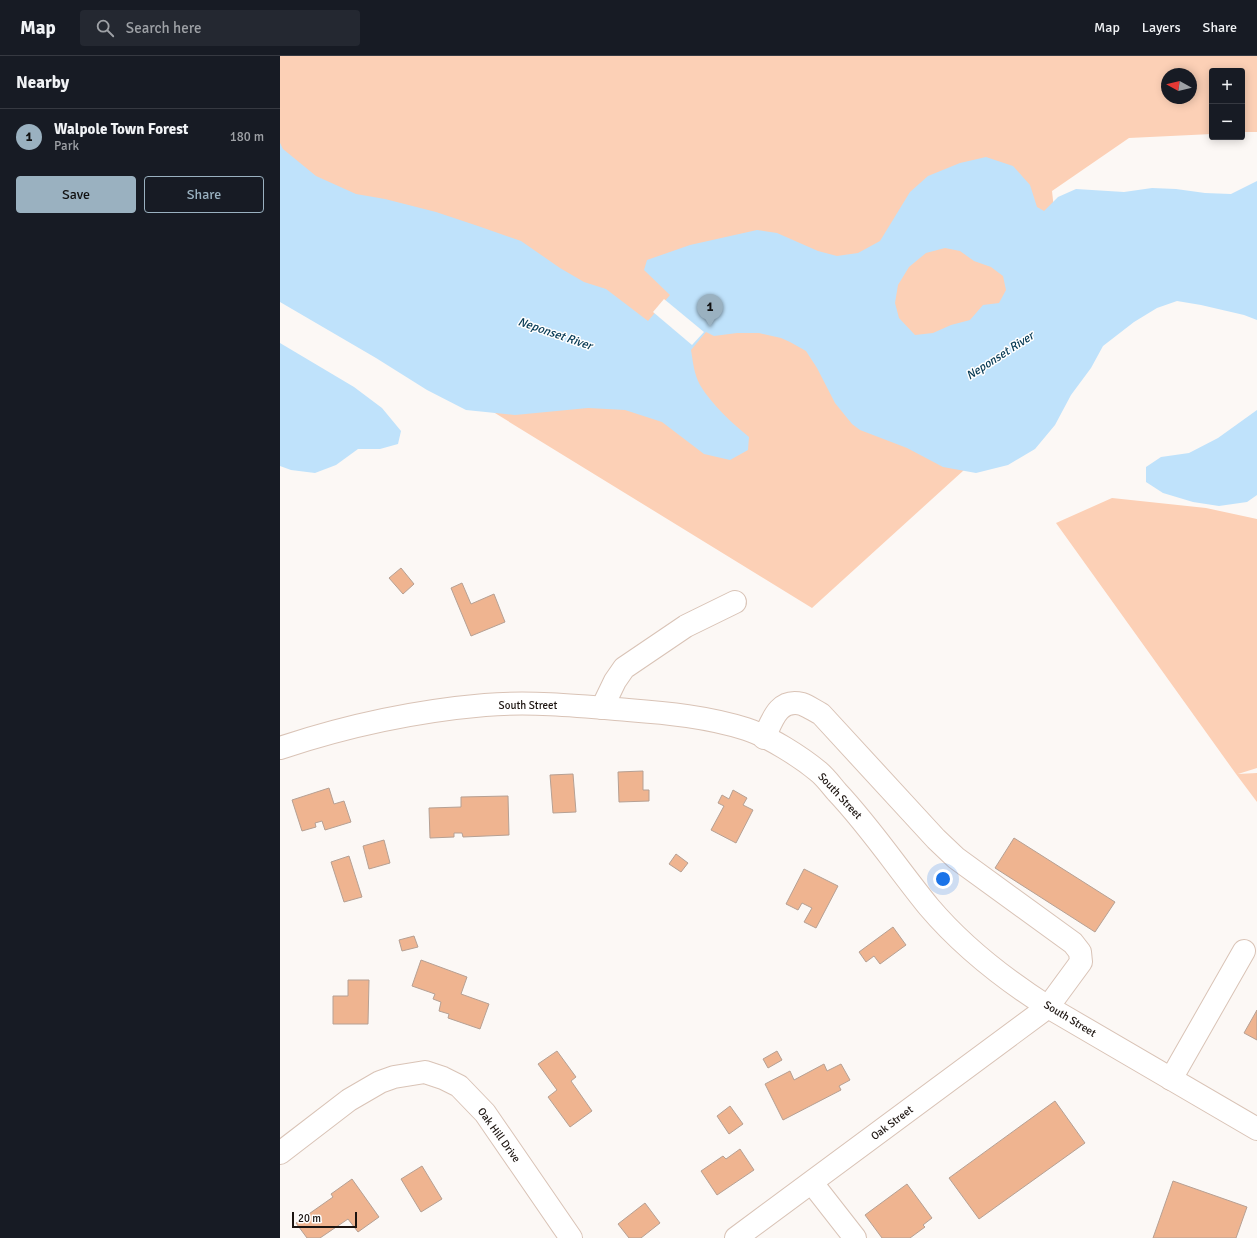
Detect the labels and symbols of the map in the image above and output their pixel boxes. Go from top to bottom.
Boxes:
north arrow [1161,68,1197,104]
pin: 1 [697,294,723,327]
water label: Neponset River [516,314,596,354]
water label: Neponset River [963,328,1038,383]
street label: South Street [499,699,558,712]
street label: South Street [815,770,865,822]
your location [933,869,953,889]
street label: South Street [1041,998,1099,1040]
street label: Oak Street [868,1103,916,1143]
street label: Oak Hill Drive [475,1105,523,1165]
scale bar [292,1210,357,1229]

